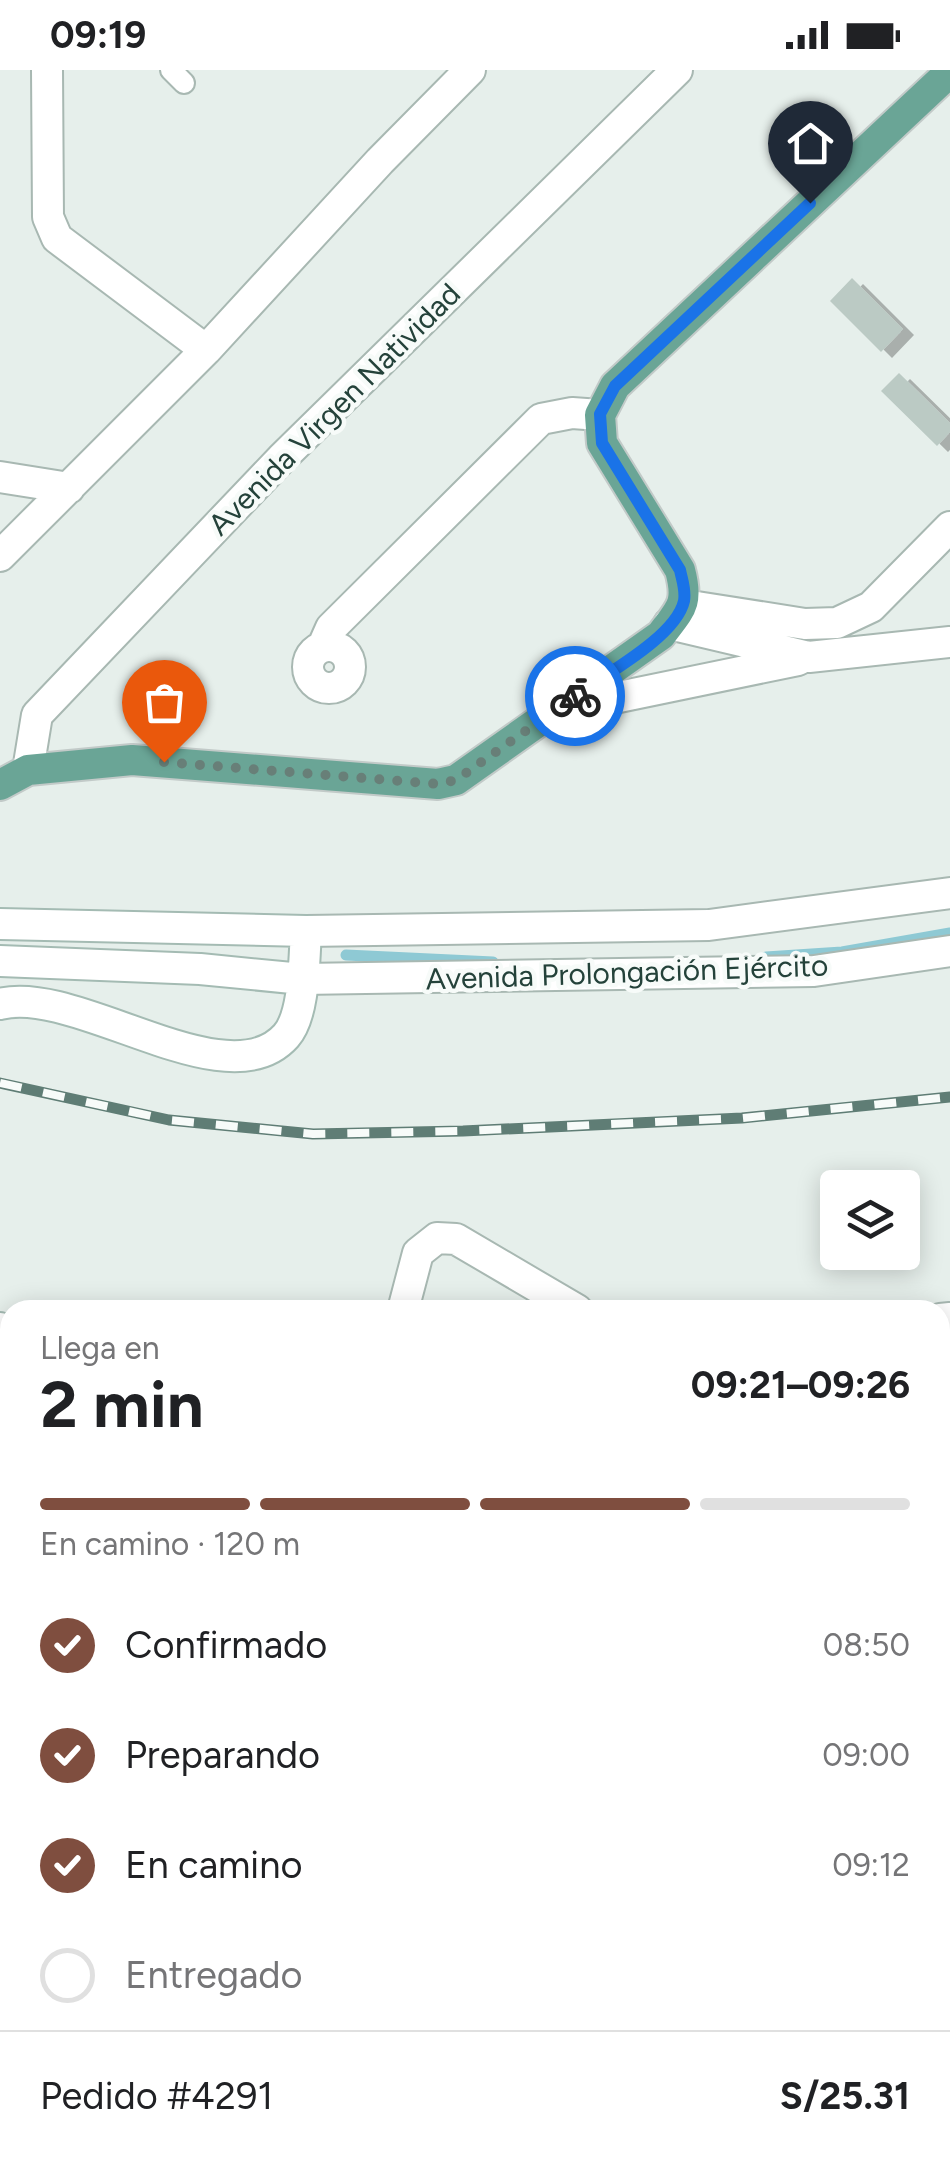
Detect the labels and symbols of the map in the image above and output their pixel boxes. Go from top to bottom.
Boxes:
pin [768,101,853,204]
street label: Avenida Virgen Natividad [200,275,468,543]
courier [525,646,625,746]
pin [122,660,207,763]
street label: Avenida Prolongación Ejército [425,946,829,998]

